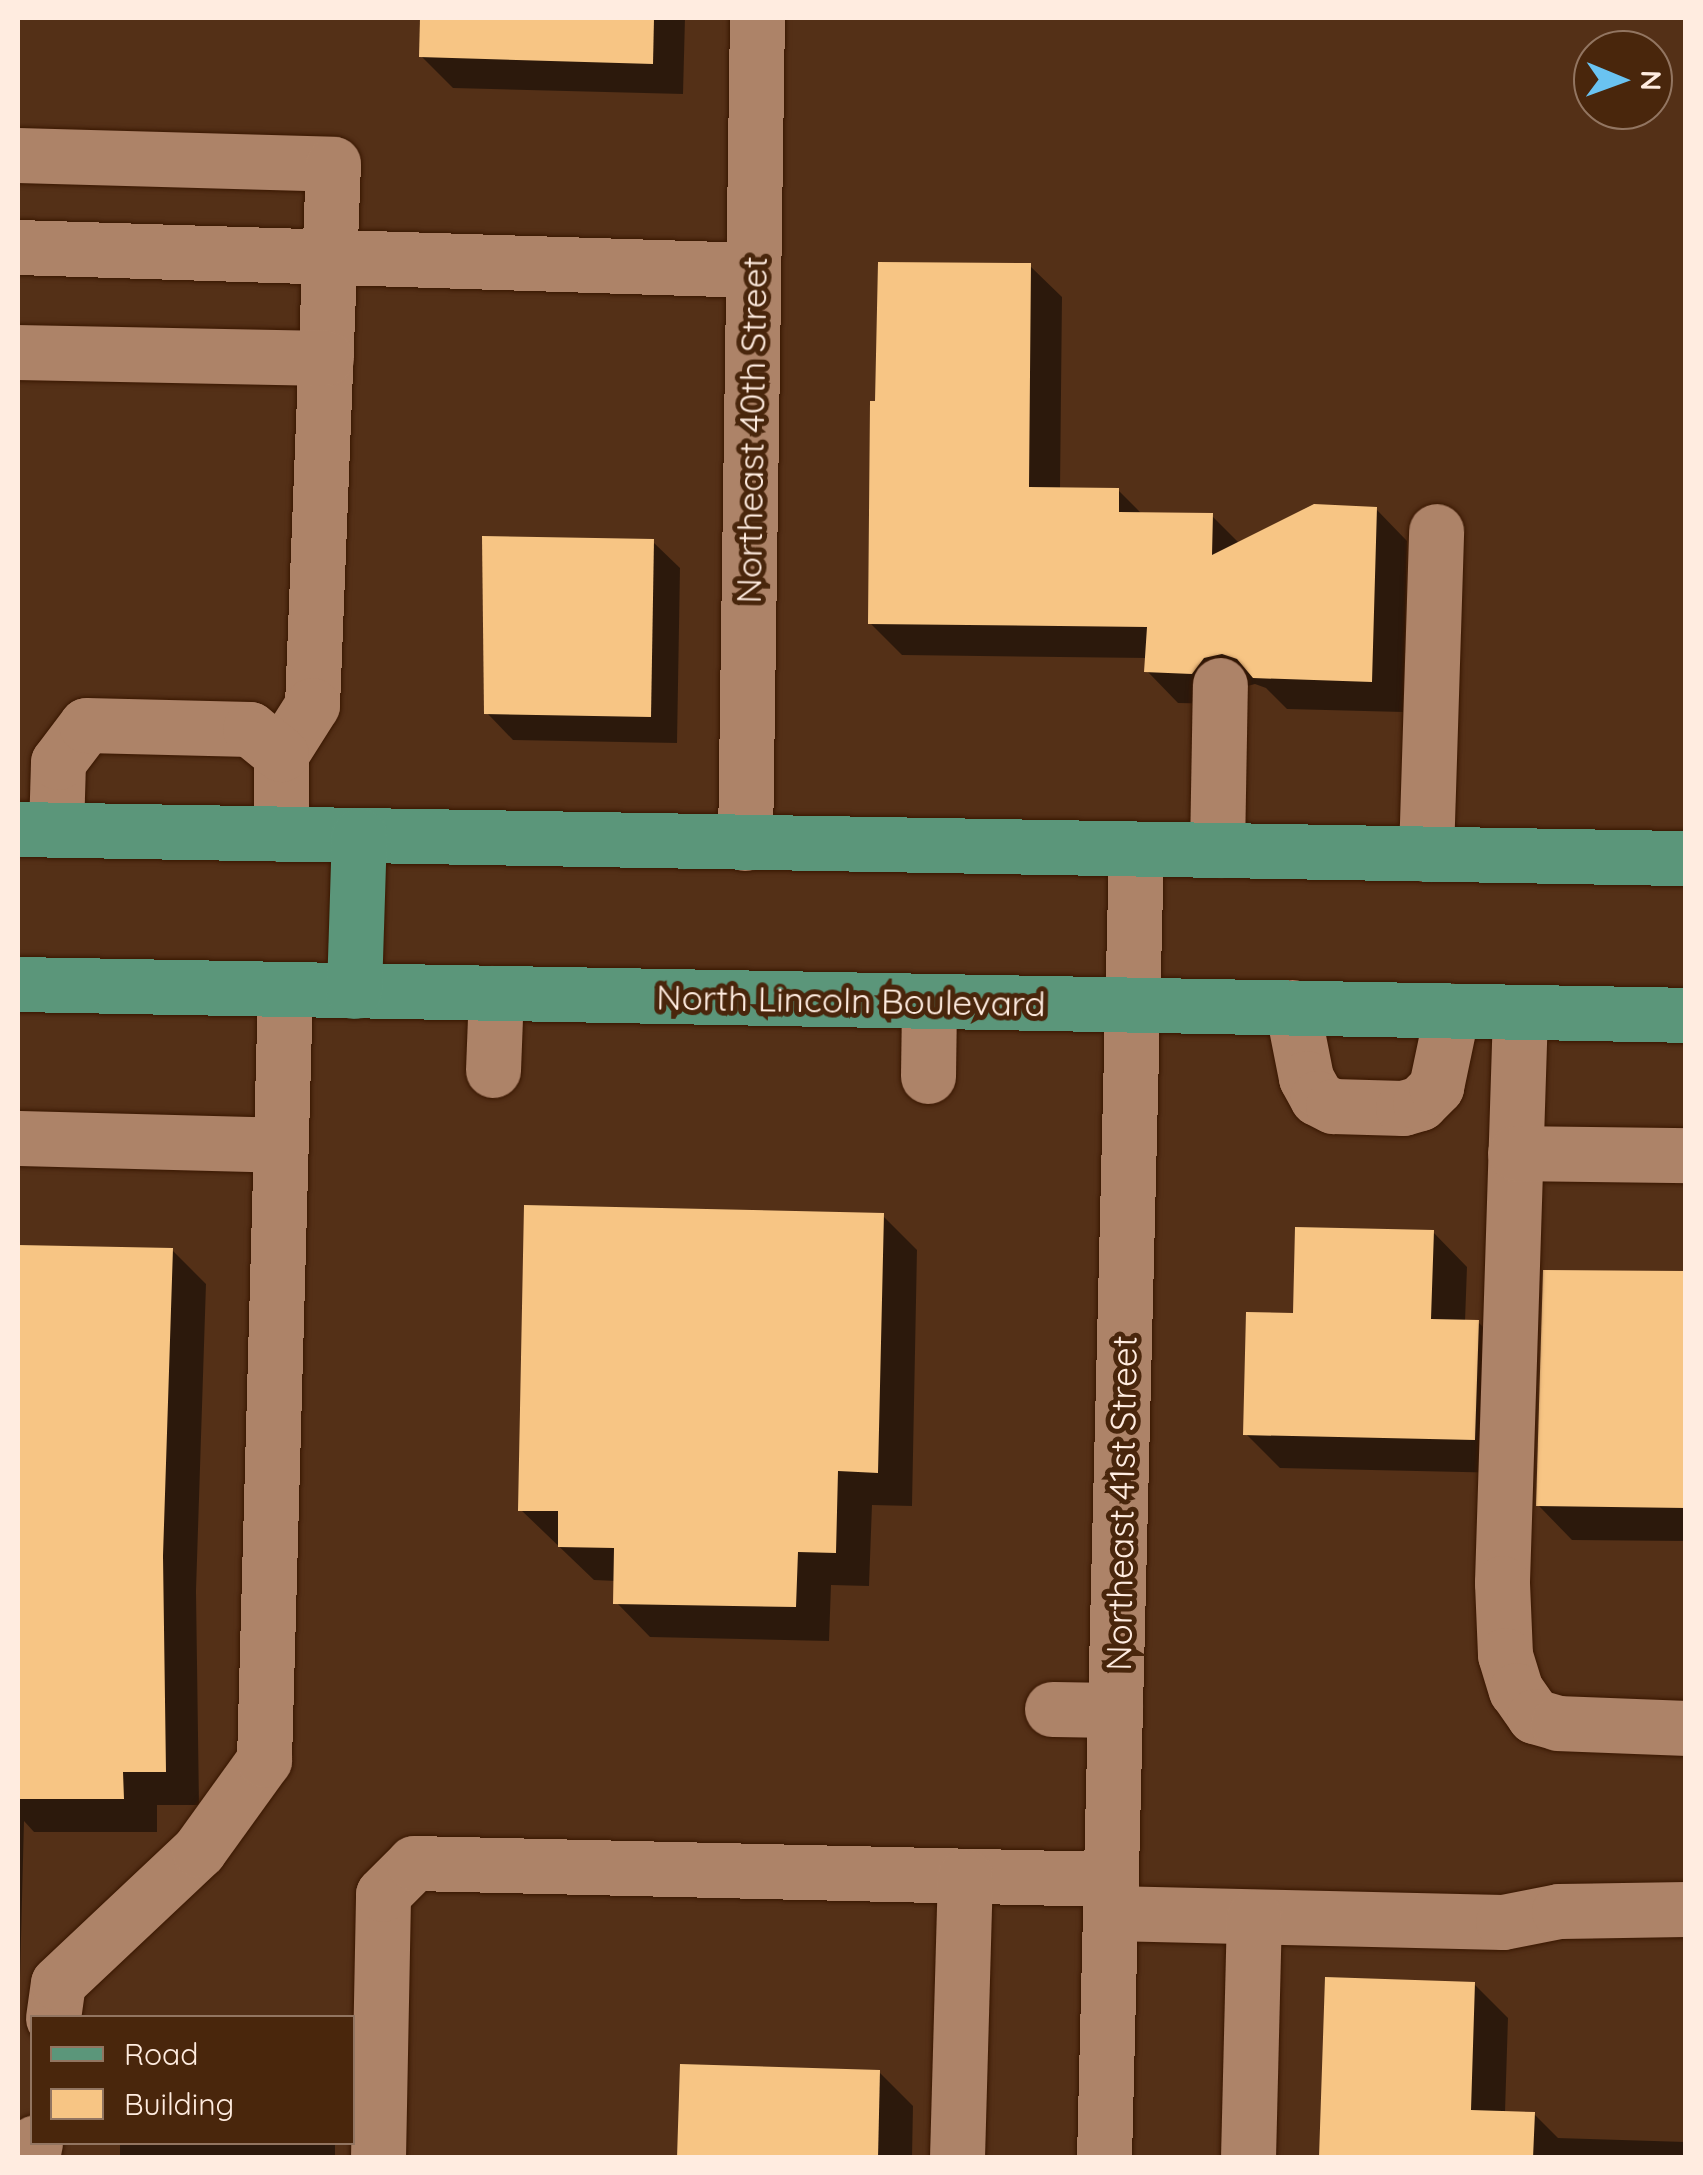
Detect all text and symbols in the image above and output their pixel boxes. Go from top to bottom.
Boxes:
north arrow [1573,30,1673,130]
text: N [1634,70,1669,91]
street label: Northeast 40th Street [727,256,775,604]
street label: North Lincoln Boulevard [656,976,1046,1024]
street label: Northeast 41st Street [1097,1335,1145,1671]
legend [30,2015,355,2145]
text: Road [124,2035,198,2073]
text: Building [124,2085,234,2123]

